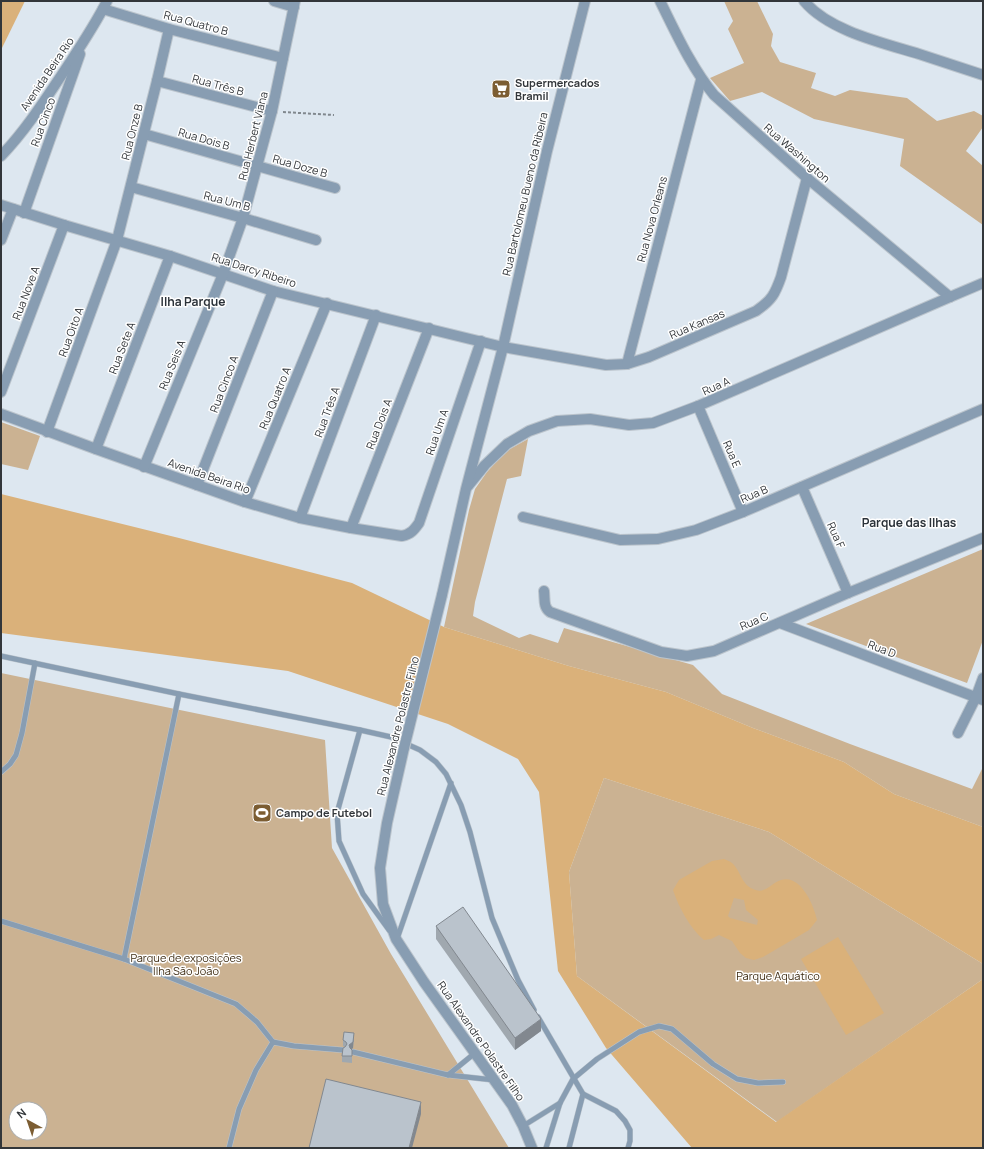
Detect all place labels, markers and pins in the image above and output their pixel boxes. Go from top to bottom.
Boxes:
place label: Supermercados Bramil [515,75,600,103]
supermarket icon: Supermercados Bramil [490,78,512,100]
sports icon: Campo de Futebol [251,802,273,824]
place label: Campo de Futebol [276,805,372,820]

